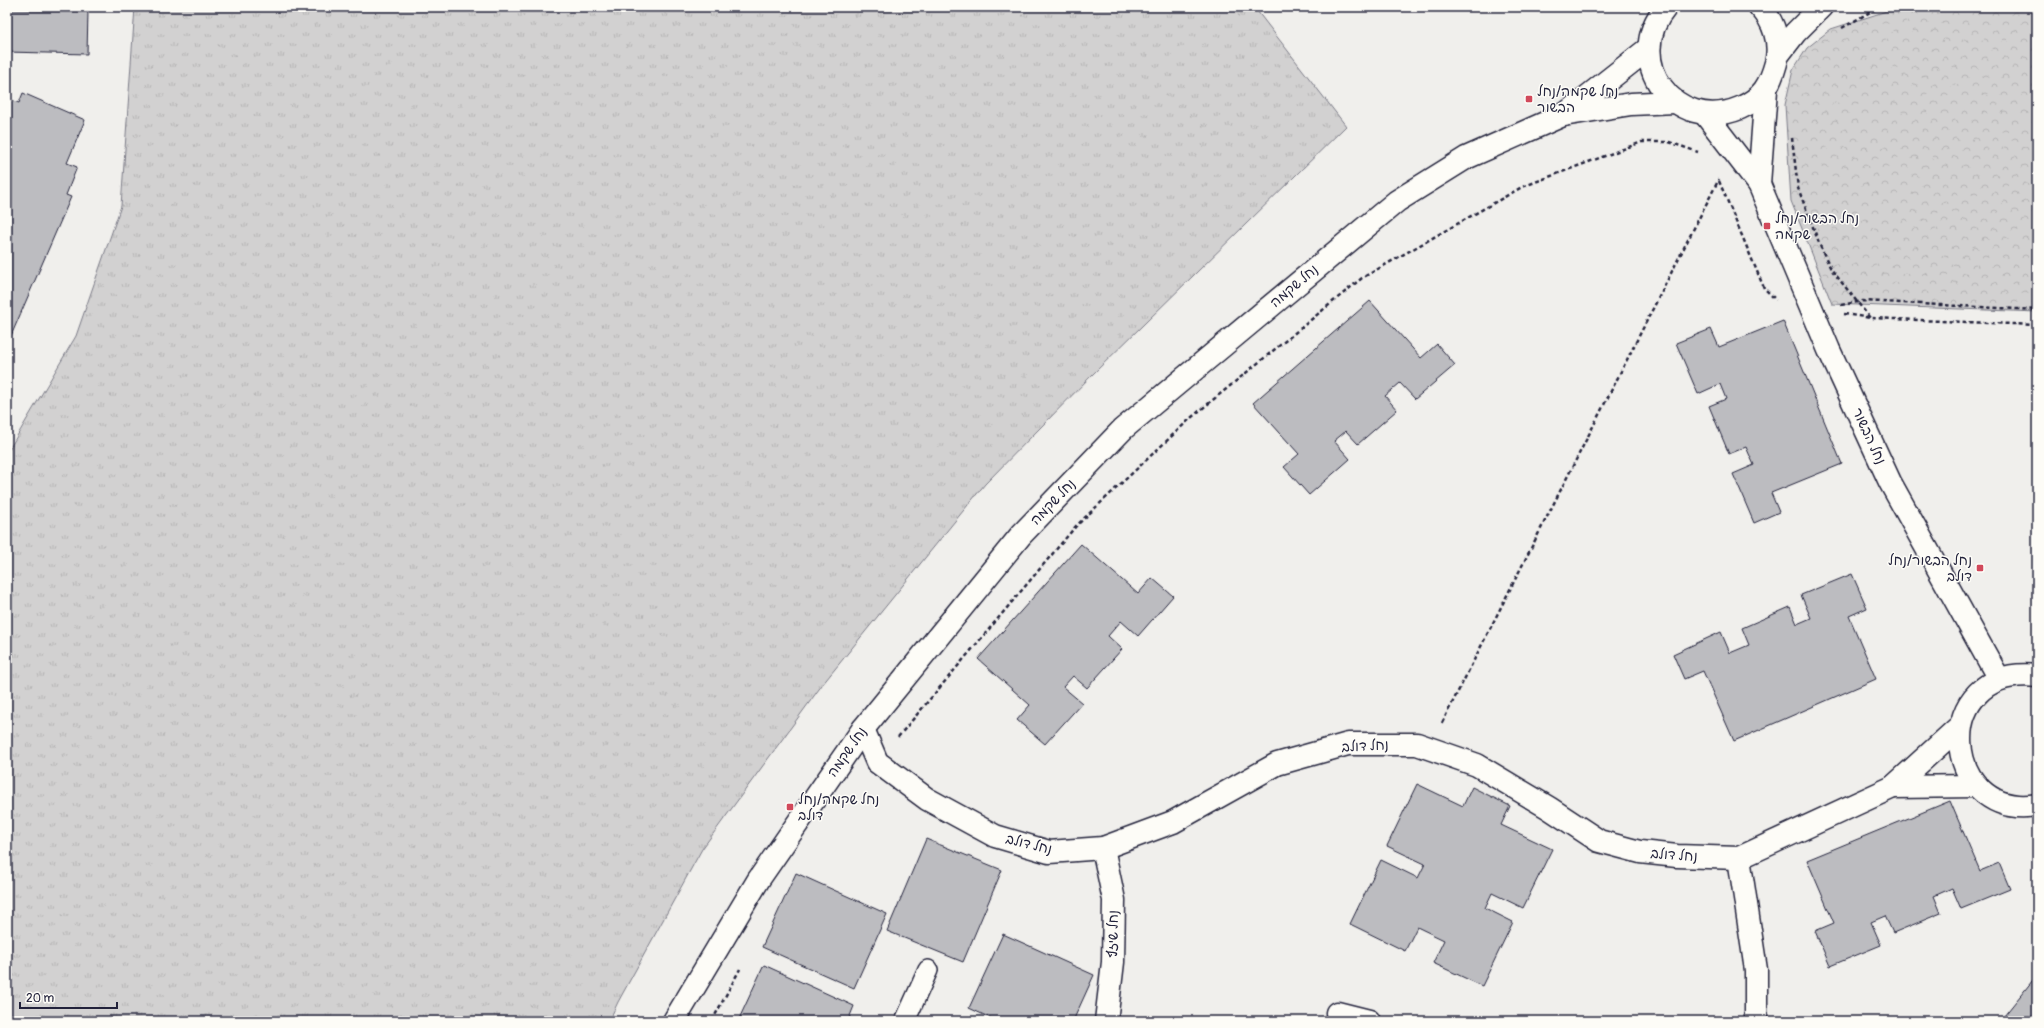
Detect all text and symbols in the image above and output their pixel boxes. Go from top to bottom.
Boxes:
place label: נחל שקמה/נחל הבשור [1537,83,1618,116]
marker: נחל שקמה/נחל הבשור [1524,94,1534,104]
place label: נחל הבשור/נחל שקמה [1775,210,1859,243]
marker: נחל הבשור/נחל שקמה [1762,221,1772,231]
street label: נחל שקמה [1267,261,1321,311]
street label: נחל הבשור [1849,405,1889,467]
street label: נחל שקמה [1027,475,1079,529]
place label: נחל הבשור/נחל דולב [1888,552,1972,585]
marker: נחל הבשור/נחל דולב [1975,563,1985,573]
street label: נחל שקמה [824,724,870,780]
street label: נחל דולב [1341,736,1389,756]
place label: נחל שקמה/נחל דולב [798,791,879,824]
marker: נחל שקמה/נחל דולב [785,802,795,812]
street label: נחל דולב [1004,830,1054,858]
street label: נחל דולב [1650,845,1698,865]
street label: נחל שיזף [1104,910,1122,958]
scale bar [20,984,117,1010]
text: 20 m [26,991,55,1006]

